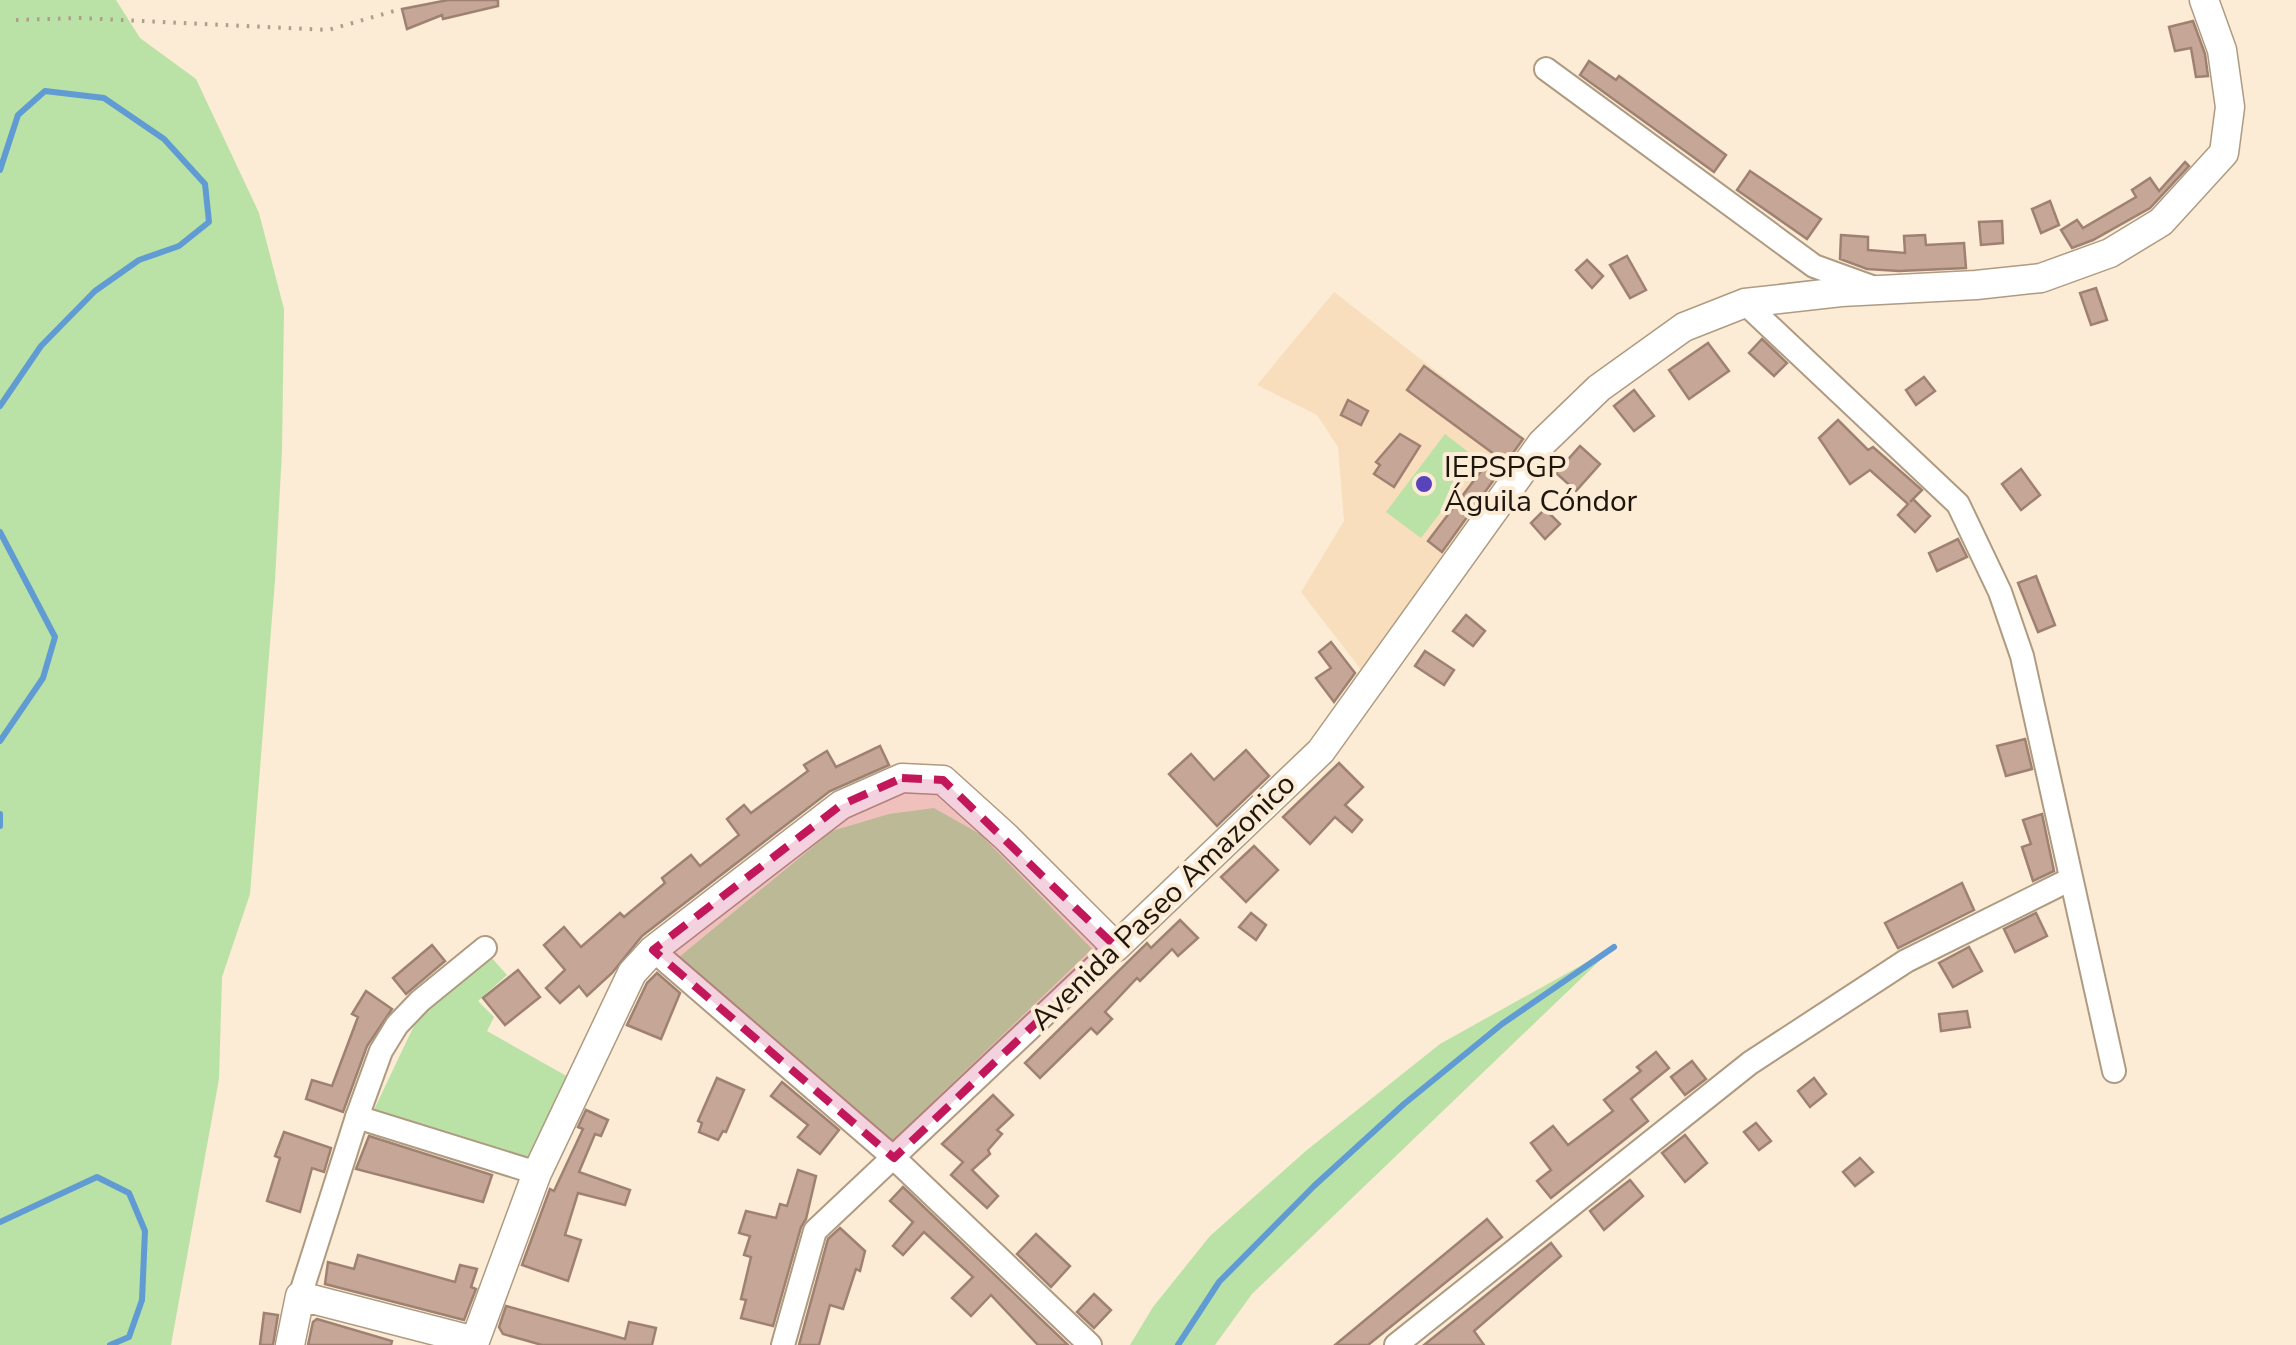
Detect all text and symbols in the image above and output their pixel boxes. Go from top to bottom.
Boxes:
place label: IEPSPGP Águila Cóndor [1444,447,1638,522]
marker: IEPSPGP Águila Cóndor [1413,473,1435,495]
street label: Avenida Paseo Amazonico [1021,764,1305,1040]

